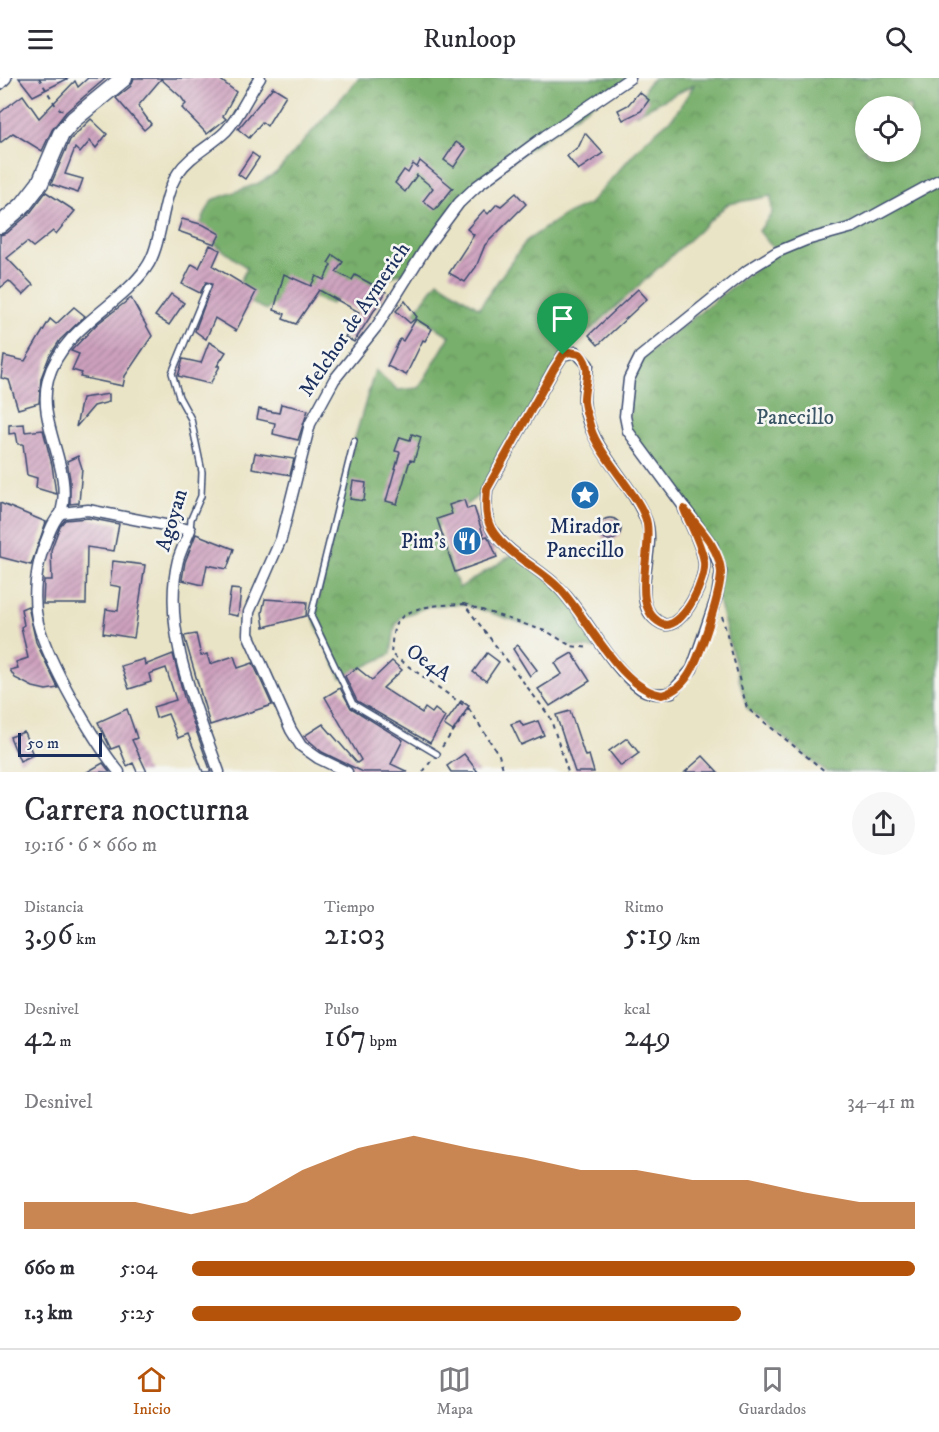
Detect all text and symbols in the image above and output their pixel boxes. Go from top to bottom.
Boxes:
text: Runloop [423,22,516,56]
icon: menu [24,23,57,56]
icon: search [882,23,915,56]
map controls [855,96,921,162]
button: locate [855,96,921,162]
street label: Melchor de Aymerich [294,237,416,402]
pin [537,293,588,355]
icon: arrive [546,302,579,335]
park label: Panecillo [756,405,834,431]
place icon: Mirador Panecillo [569,479,601,511]
street label: Agoyan [150,486,194,555]
place label: Mirador Panecillo [546,514,624,564]
restaurant icon: Pim's [451,525,483,557]
place label: Pim's [401,529,446,555]
street label: Oe4A [401,638,456,688]
scale bar [18,730,102,758]
text: 50 m [27,733,59,753]
text: Carrera nocturna [24,790,249,831]
button: share [852,792,915,855]
text: 19:16 · 6 × 660 m [24,833,157,858]
text: Distancia [24,897,83,917]
text: Tiempo [324,897,375,917]
text: Ritmo [624,897,664,917]
text: 3.96 [24,917,73,954]
text: 21:03 [324,917,385,954]
text: 5:19 [624,917,673,954]
text: km [73,929,96,949]
text: /km [673,929,700,949]
text: Desnivel [24,999,79,1019]
text: Pulso [324,999,359,1019]
text: kcal [624,999,650,1019]
text: 42 [24,1019,56,1056]
text: 167 [324,1019,366,1056]
text: 249 [624,1019,671,1056]
text: m [56,1031,71,1051]
text: bpm [366,1031,397,1051]
text: Desnivel [24,1090,93,1115]
text: 34–41 m [847,1090,915,1115]
text: 660 m [24,1256,75,1281]
text: 5:04 [120,1256,157,1281]
text: 1.3 km [24,1301,73,1326]
text: 5:25 [120,1301,155,1326]
tab: Inicio [133,1363,171,1419]
tab: Mapa [437,1363,473,1419]
tab: Guardados [739,1363,806,1419]

